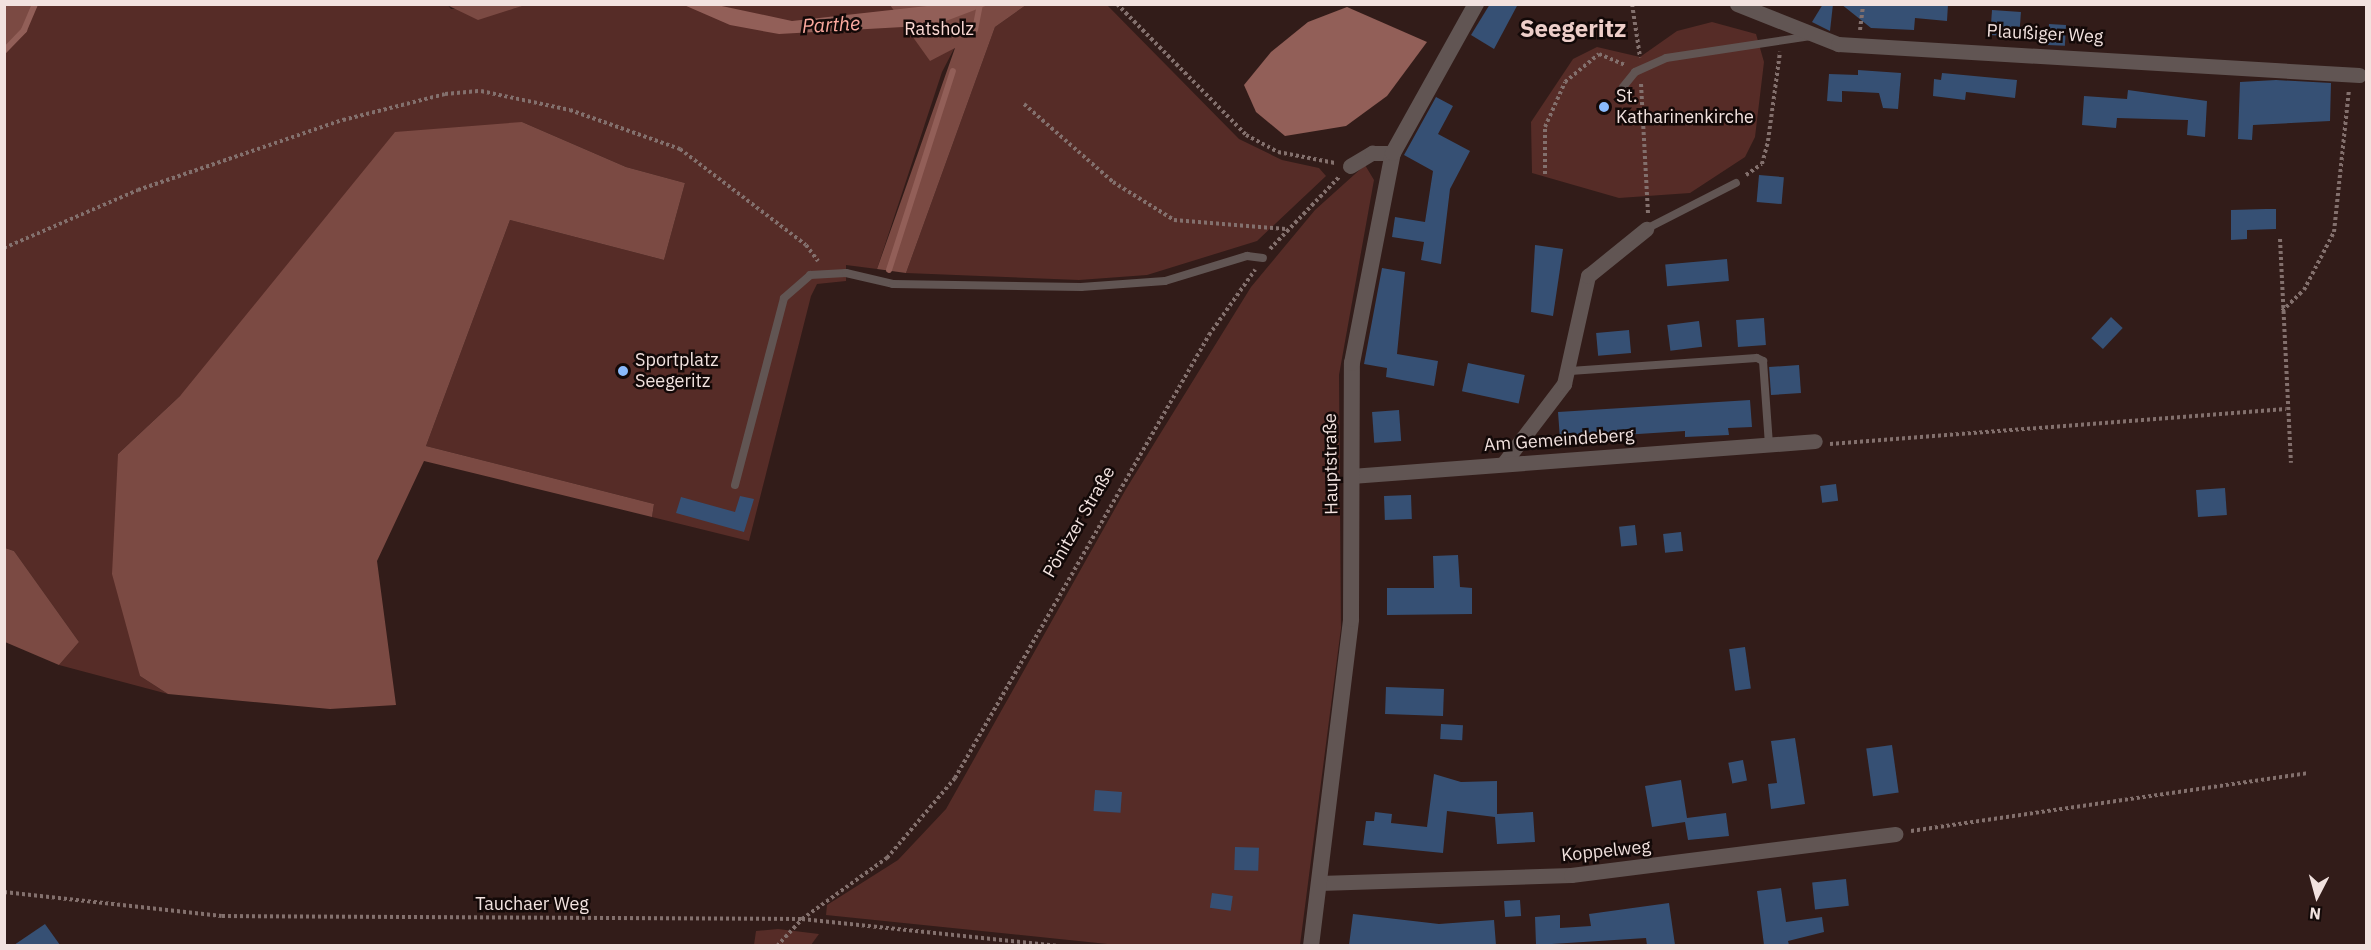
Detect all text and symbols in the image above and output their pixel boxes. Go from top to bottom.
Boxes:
water label: Parthe [801,10,861,38]
district label: Seegeritz [1520,15,1626,43]
park label: Ratsholz [904,18,974,40]
street label: Plaußiger Weg [1986,20,2104,48]
place label: St. Katharinenkirche [1616,86,1754,128]
marker: St. Katharinenkirche [1597,100,1611,114]
place label: Sportplatz Seegeritz [635,350,719,392]
marker: Sportplatz Seegeritz [616,364,630,378]
street label: Hauptstraße [1319,413,1343,515]
street label: Am Gemeindeberg [1483,424,1635,456]
street label: Pönitzer Straße [1038,463,1120,581]
street label: Koppelweg [1560,836,1652,866]
north arrow [2287,866,2347,926]
street label: Tauchaer Weg [475,893,589,915]
text: N [2308,903,2322,924]

